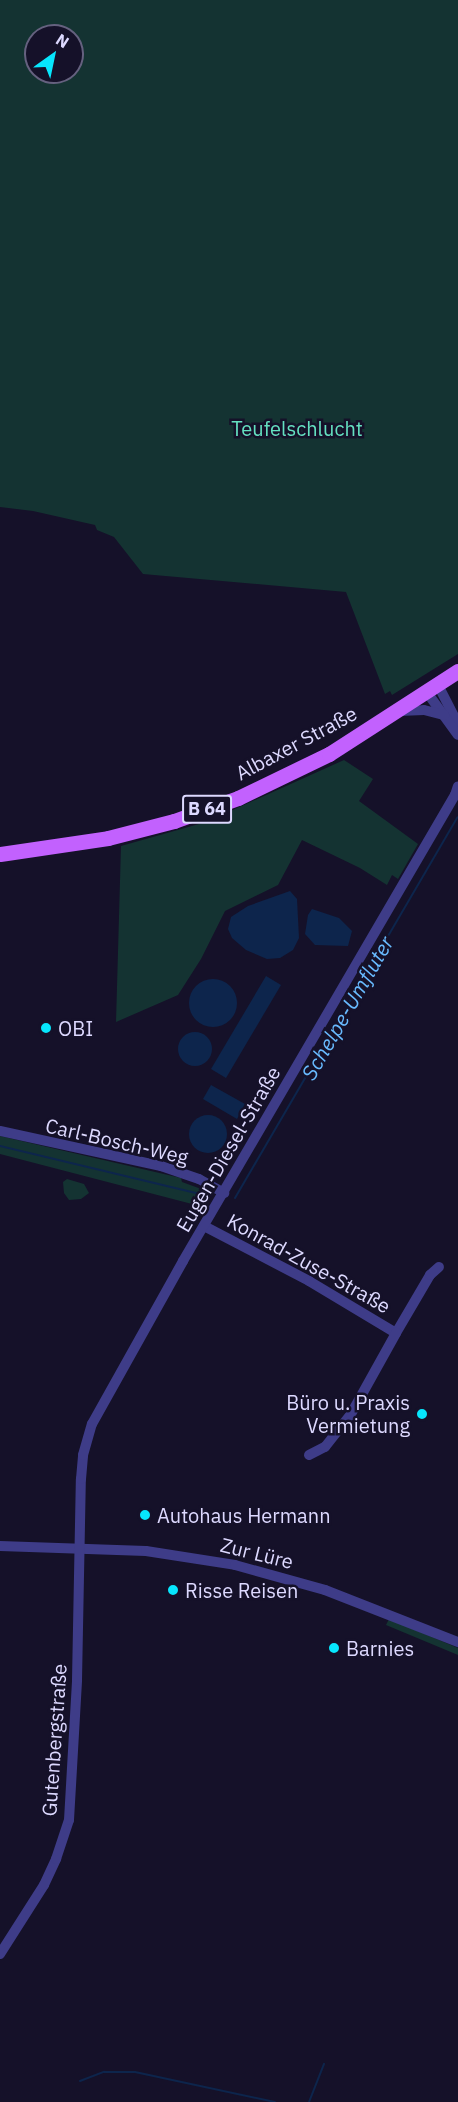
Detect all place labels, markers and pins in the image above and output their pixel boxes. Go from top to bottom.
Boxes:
place label: OBI [58,1016,93,1040]
marker: OBI [39,1021,53,1035]
place label: Büro u. Praxis Vermietung [286,1390,410,1437]
marker: Büro u. Praxis Vermietung [415,1407,429,1421]
place label: Autohaus Hermann [157,1503,330,1527]
marker: Autohaus Hermann [138,1508,152,1522]
place label: Risse Reisen [185,1578,298,1602]
marker: Risse Reisen [166,1583,180,1597]
place label: Barnies [346,1636,414,1660]
marker: Barnies [327,1641,341,1655]

